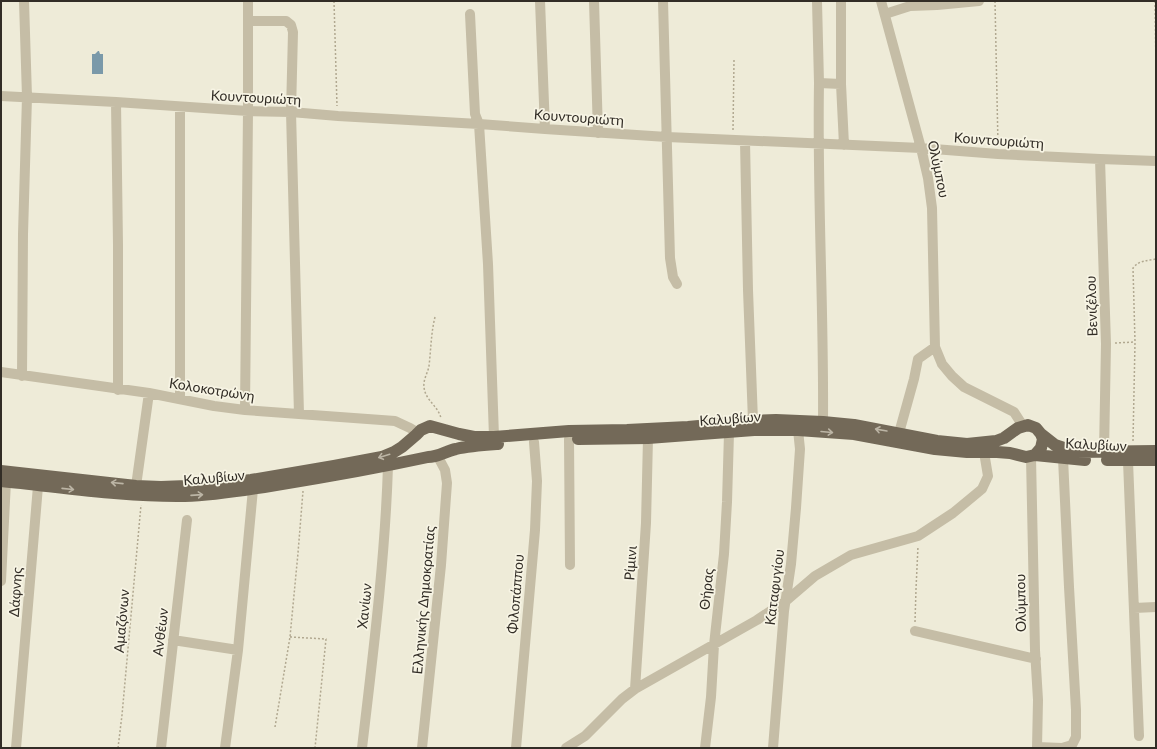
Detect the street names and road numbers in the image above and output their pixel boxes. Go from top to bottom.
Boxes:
street label: Κουντουριώτη [210,86,302,108]
street label: Κουντουριώτη [533,105,625,129]
street label: Κουντουριώτη [953,128,1045,152]
street label: Ολύμπου [925,139,953,199]
street label: Βενιζέλου [1081,275,1101,337]
street label: Κολοκοτρώνη [168,374,256,404]
street label: Καλυβίων [699,407,761,429]
street label: Καλυβίων [1065,434,1127,454]
street label: Καλυβίων [183,466,245,488]
street label: Ελληνικής Δημοκρατίας [408,525,438,675]
street label: Ρίμινι [620,545,640,581]
street label: Καταφυγίου [761,548,787,626]
street label: Φιλοπάππου [503,553,527,635]
street label: Δάφνης [5,566,25,617]
street label: Θήρας [695,567,717,611]
street label: Ολύμπου [1011,574,1029,632]
street label: Χανίων [353,582,375,630]
street label: Αμαζόνων [110,588,132,654]
street label: Ανθέων [149,607,171,657]

